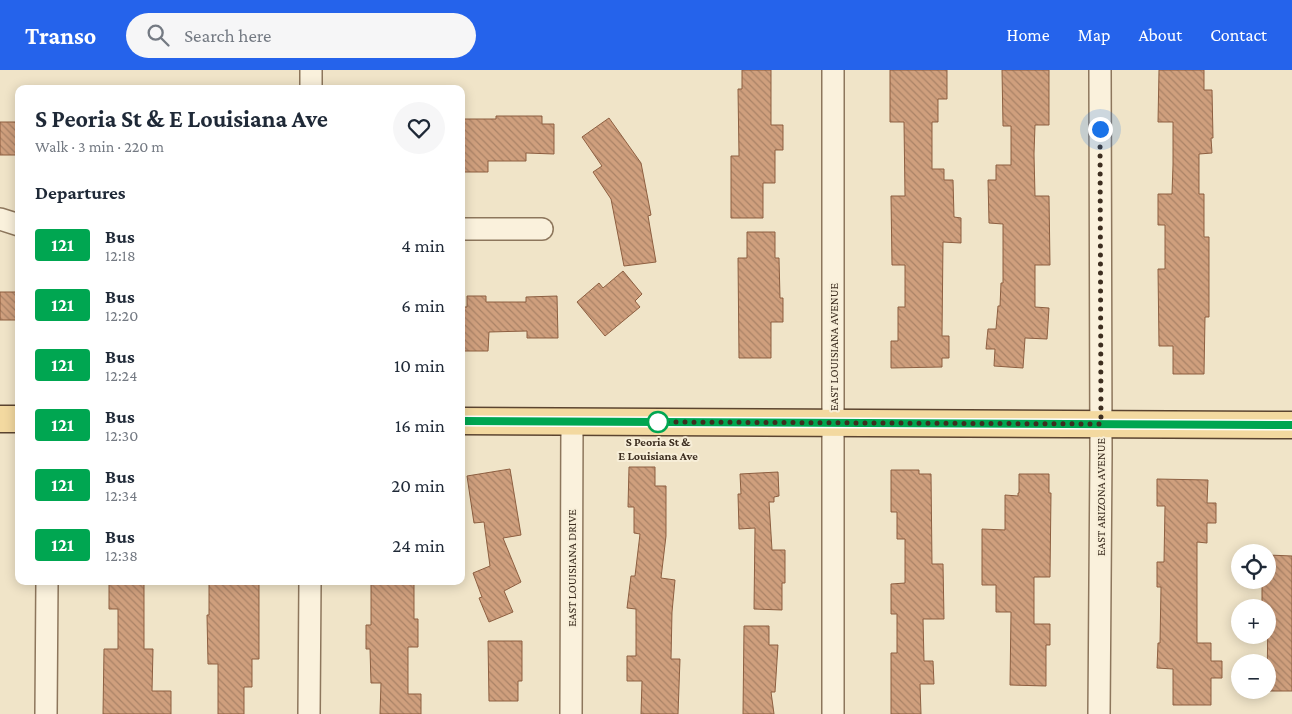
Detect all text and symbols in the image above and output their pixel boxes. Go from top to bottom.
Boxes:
search box [126,13,476,58]
icon: search [144,21,172,49]
text: Transo [25,22,96,49]
text: Search here [184,25,271,46]
text: Home [1007,25,1050,45]
text: Map [1078,25,1110,45]
text: About [1138,25,1182,45]
text: Contact [1210,25,1267,45]
button: heart [393,102,445,154]
text: S Peoria St & E Louisiana Ave [35,105,328,132]
your location [1088,117,1113,142]
text: Walk · 3 min · 220 m [35,138,164,155]
text: Departures [35,182,126,203]
text: Bus [105,226,135,247]
text: 121 [51,235,74,255]
text: 4 min [401,235,445,256]
text: 12:18 [105,247,136,264]
street label: EAST LOUISIANA AVENUE [827,282,841,411]
text: Bus [105,286,135,307]
text: 121 [51,295,74,315]
text: 6 min [401,295,445,316]
text: 12:20 [105,307,138,324]
text: Bus [105,346,135,367]
text: 121 [51,355,74,375]
text: 10 min [394,355,445,376]
text: 12:24 [105,367,137,384]
text: Bus [105,406,135,427]
marker: S Peoria St & E Louisiana Ave [647,411,669,433]
text: 121 [51,415,74,435]
text: 16 min [395,415,445,436]
text: 12:30 [105,427,138,444]
place label: S Peoria St & E Louisiana Ave [618,435,698,463]
street label: EAST ARIZONA AVENUE [1094,438,1108,556]
text: Bus [105,466,135,487]
text: 121 [51,475,74,495]
text: 20 min [391,475,445,496]
text: 12:34 [105,487,137,504]
street label: EAST LOUISIANA DRIVE [565,509,579,627]
text: Bus [105,526,135,547]
text: 121 [51,535,74,555]
text: 24 min [392,535,445,556]
map controls [1231,544,1276,699]
button: locate [1231,544,1276,589]
text: 12:38 [105,547,138,564]
button: + [1231,599,1276,644]
button: − [1231,654,1276,699]

